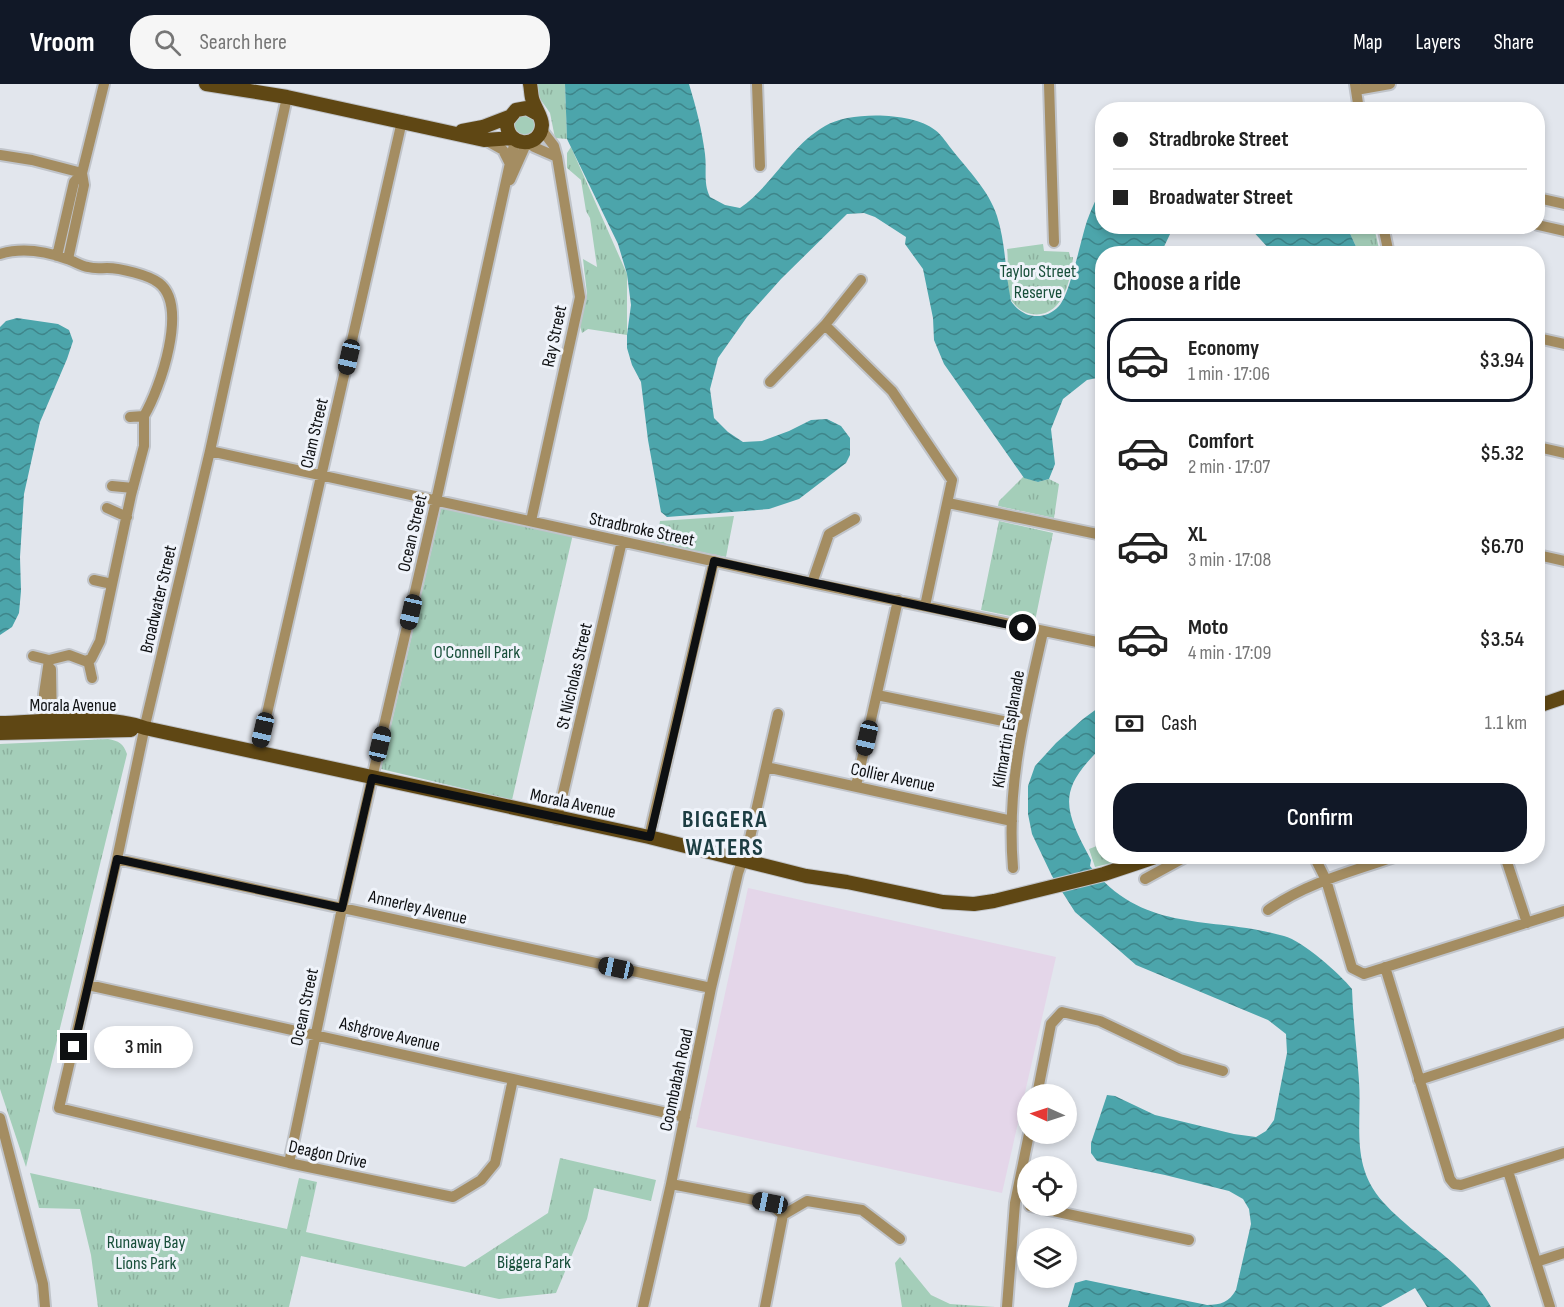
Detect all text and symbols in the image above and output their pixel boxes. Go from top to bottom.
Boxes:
search box [130,15,550,69]
text: Vroom [30,26,94,59]
icon: search [151,26,184,59]
text: Search here [199,29,287,56]
text: Map [1353,30,1382,55]
text: Layers [1415,30,1461,55]
text: Share [1494,30,1534,55]
text: Stradbroke Street [1149,126,1288,153]
text: Broadwater Street [1149,184,1293,211]
park label: Taylor Street Reserve [1000,261,1077,303]
text: Choose a ride [1113,266,1241,298]
street label: Ray Street [538,303,571,369]
icon: car [1116,333,1170,387]
text: Economy [1188,335,1259,362]
car [336,337,362,377]
text: $3.94 [1479,347,1524,374]
text: 1 min · 17:06 [1188,362,1270,386]
street label: Clam Street [296,395,333,470]
icon: car [1116,426,1170,480]
text: Comfort [1188,428,1254,455]
text: $5.32 [1480,440,1524,467]
text: 2 min · 17:07 [1188,455,1270,479]
street label: Ocean Street [393,492,432,574]
street label: Stradbroke Street [587,508,697,551]
icon: car [1116,519,1170,573]
text: XL [1188,521,1207,548]
text: $6.70 [1480,533,1524,560]
street label: Broadwater Street [136,543,181,655]
text: 3 min · 17:08 [1188,548,1271,572]
car [398,592,424,632]
icon: car [1116,612,1170,666]
route start [1009,614,1036,641]
text: Moto [1188,614,1228,641]
street label: St Nicholas Street [552,620,597,731]
text: $3.54 [1479,626,1524,653]
text: 4 min · 17:09 [1188,641,1271,665]
park label: O'Connell Park [434,642,520,663]
street label: Kilmartin Esplanade [988,669,1029,790]
street label: Morala Avenue [29,695,117,716]
icon: cash [1113,707,1146,740]
car [250,710,276,750]
text: Cash [1161,710,1197,737]
text: 1.1 km [1485,711,1527,735]
car [854,718,880,758]
car [367,724,393,764]
street label: Collier Avenue [849,758,937,797]
button: Confirm [1113,783,1527,852]
street label: Morala Avenue [528,784,618,823]
district label: BIGGERA WATERS [682,805,768,862]
street label: Annerley Avenue [366,886,469,929]
car [597,955,635,981]
street label: Ocean Street [286,966,323,1048]
street label: Ashgrove Avenue [337,1013,442,1056]
callout: 3 min [95,1026,194,1068]
street label: Coombabah Road [655,1027,698,1133]
route end [60,1033,87,1060]
text: 3 min [125,1035,162,1059]
north arrow [1017,1084,1077,1144]
map controls [1017,1084,1077,1288]
street label: Deagon Drive [287,1136,369,1173]
button: locate [1017,1156,1077,1216]
car [751,1191,789,1215]
button: layers [1017,1228,1077,1288]
park label: Runaway Bay Lions Park [107,1232,185,1274]
park label: Biggera Park [497,1252,571,1273]

